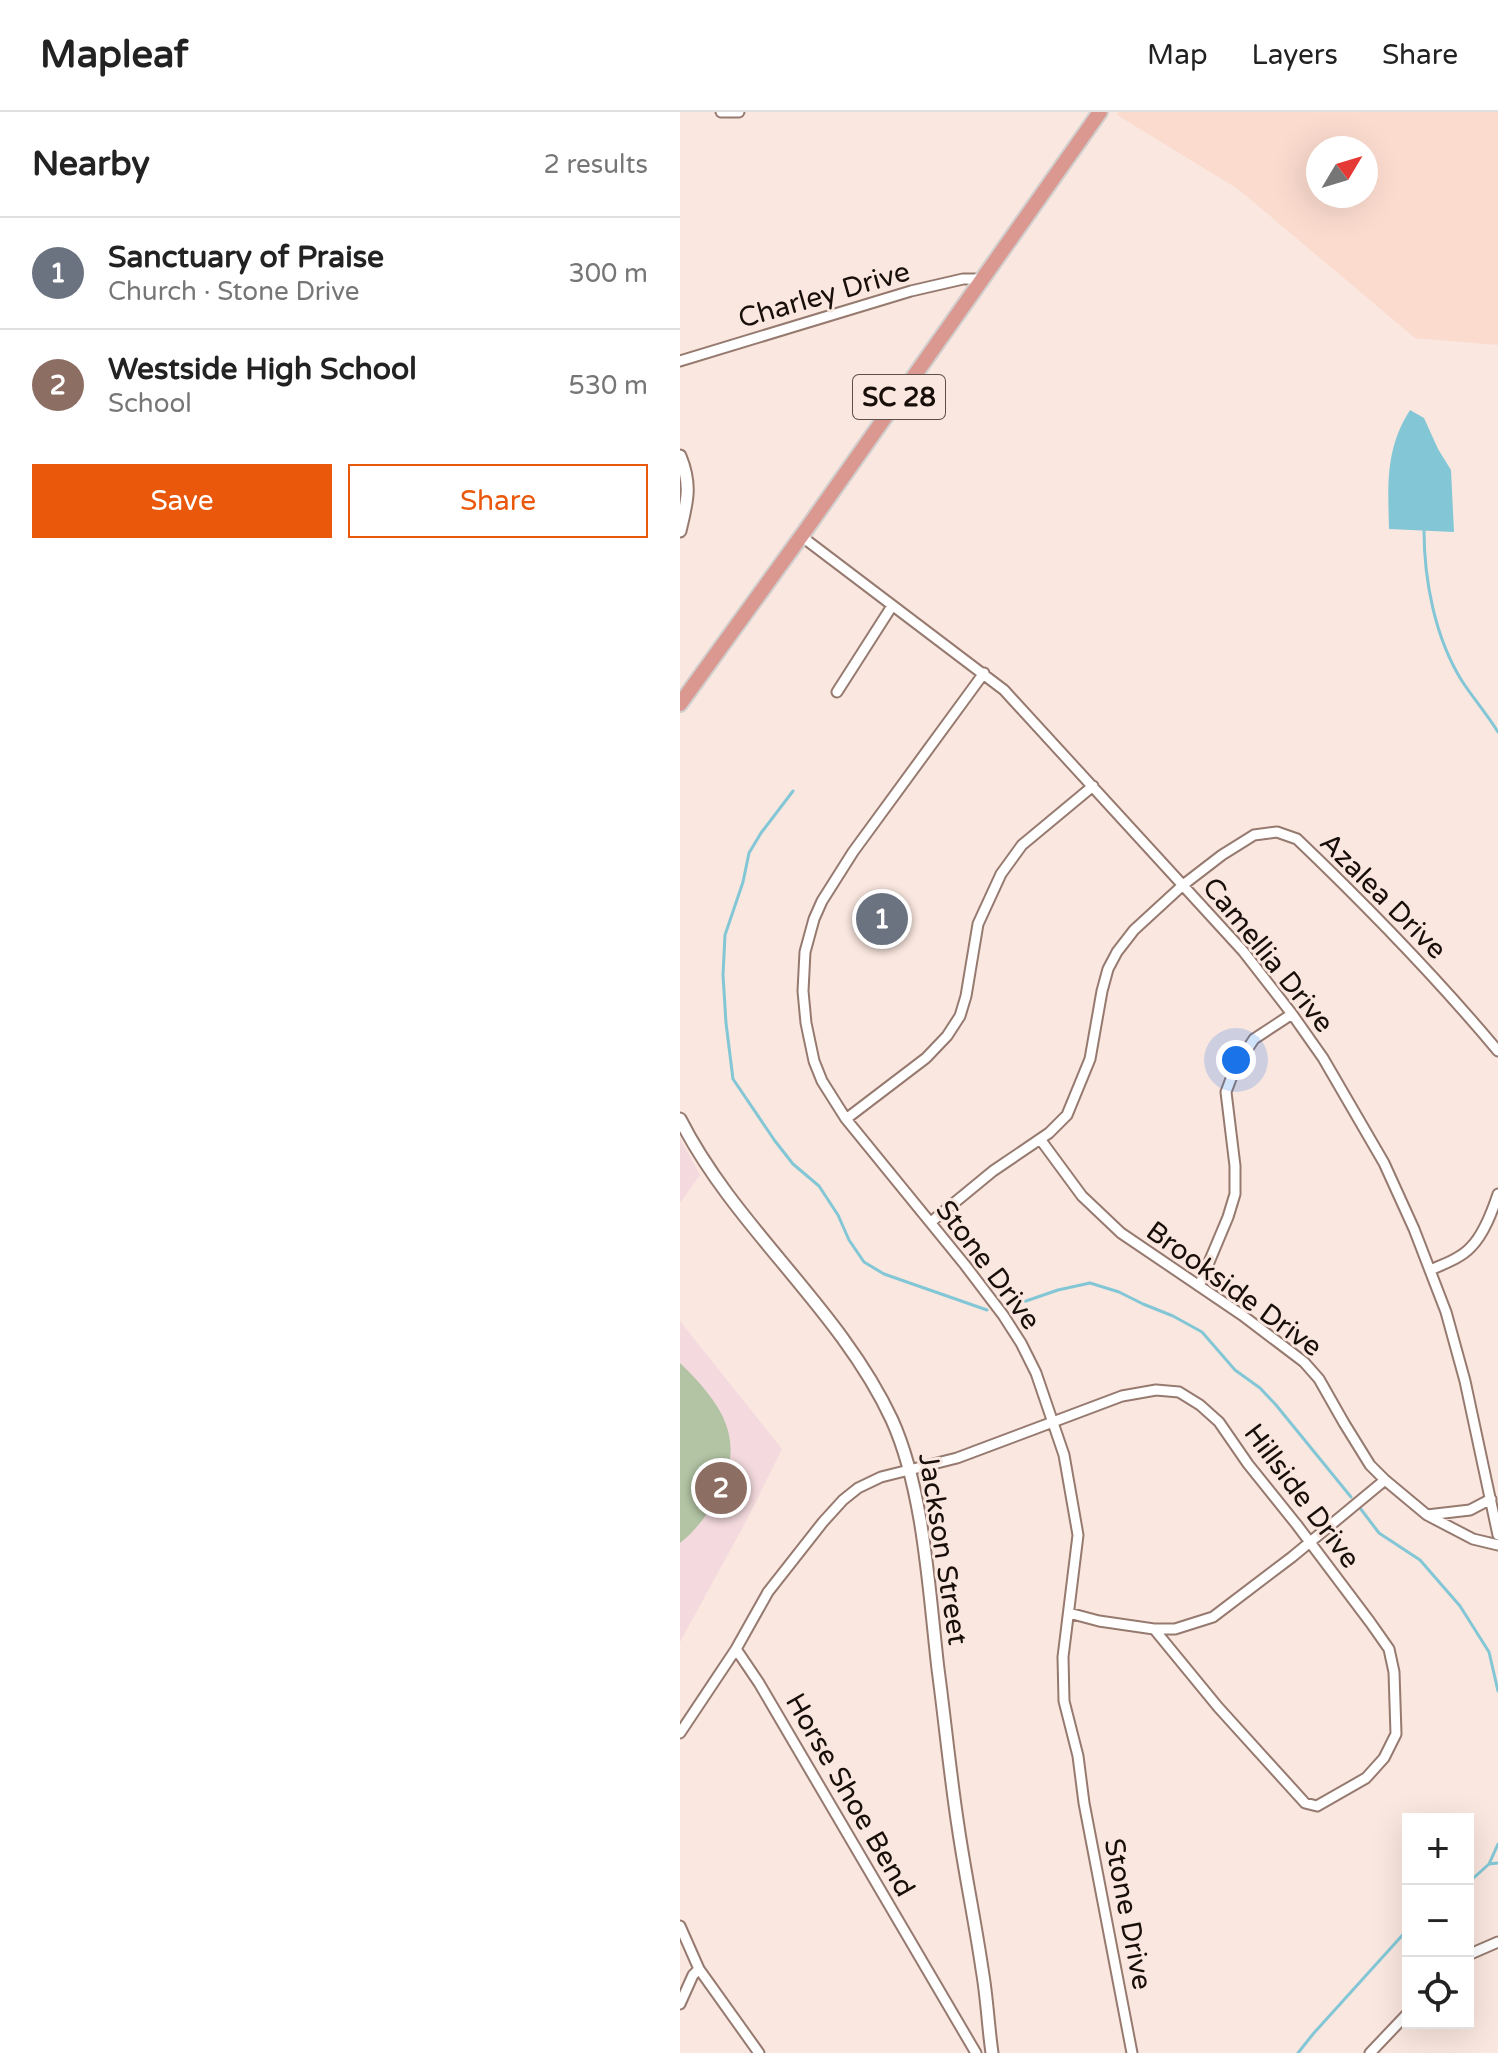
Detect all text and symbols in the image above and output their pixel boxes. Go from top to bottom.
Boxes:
text: Mapleaf [40,32,188,78]
text: Map [1147,38,1208,72]
text: Layers [1252,38,1338,72]
text: Share [1382,38,1458,72]
north arrow [1306,136,1378,208]
text: Nearby [32,144,150,185]
text: 2 results [543,149,648,180]
text: Sanctuary of Praise [108,239,384,276]
street label: Charley Drive [734,254,914,336]
text: 1 [50,258,66,289]
text: 300 m [568,258,648,289]
text: Church · Stone Drive [108,276,360,307]
text: Westside High School [108,351,417,388]
text: 2 [50,370,66,401]
text: 530 m [568,370,648,401]
road number: SC 28 [853,375,945,419]
text: School [108,388,192,419]
button: Save [32,464,332,538]
button: Share [348,464,648,538]
street label: Azalea Drive [1313,826,1453,966]
street label: Camellia Drive [1195,871,1341,1039]
pin: 1 [856,889,908,949]
your location [1216,1040,1256,1080]
street label: Stone Drive [928,1194,1048,1336]
street label: Brookside Drive [1140,1214,1328,1364]
street label: Hillside Drive [1237,1417,1367,1575]
street label: Jackson Street [911,1451,975,1648]
pin: 2 [695,1458,747,1518]
street label: Horse Shoe Bend [778,1687,922,1903]
map controls [1402,1813,1474,2029]
button: + [1402,1813,1474,1885]
street label: Stone Drive [1097,1836,1159,1992]
button: − [1402,1885,1474,1957]
button: locate [1402,1957,1474,2029]

